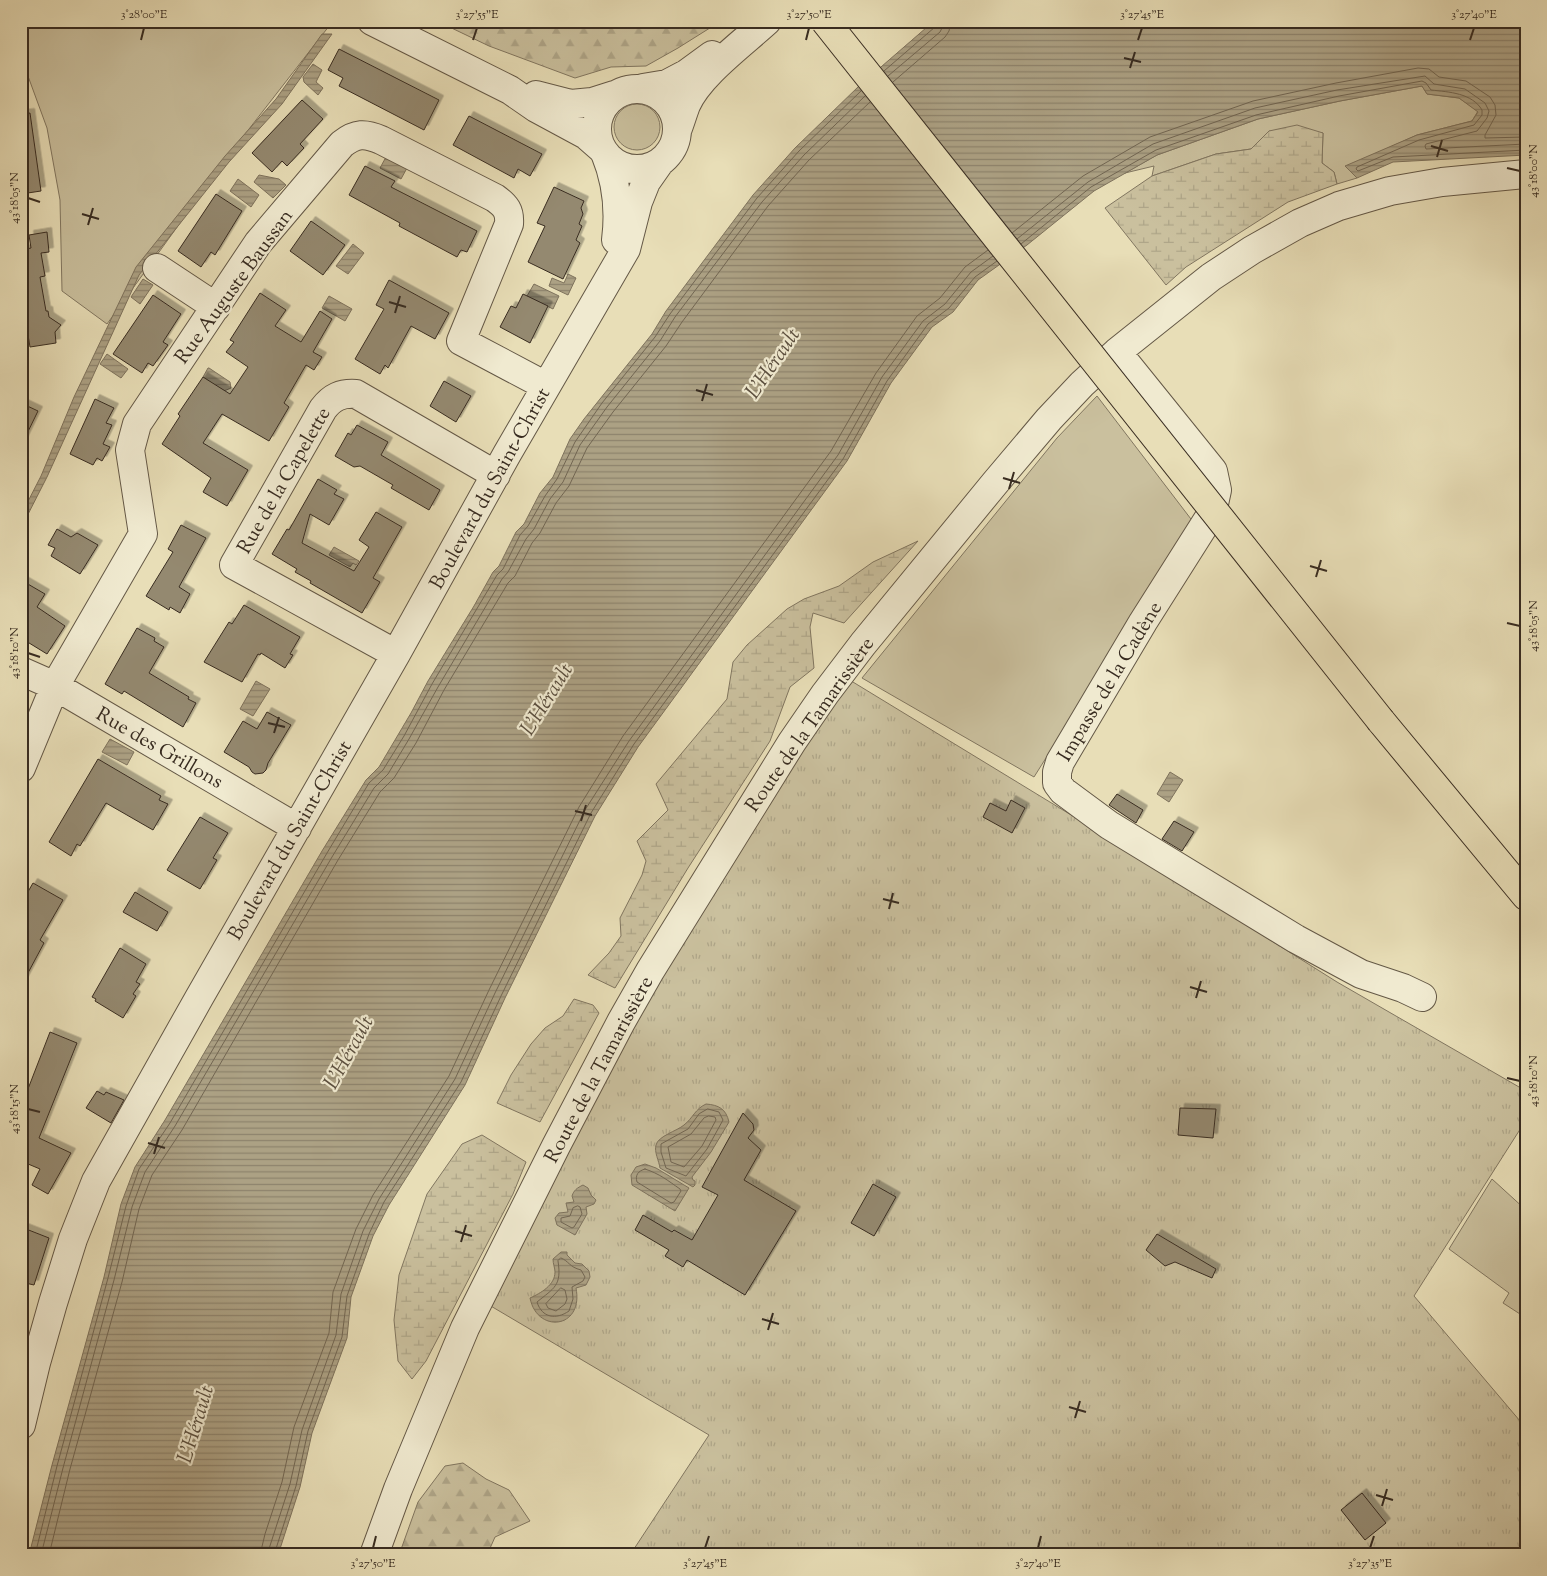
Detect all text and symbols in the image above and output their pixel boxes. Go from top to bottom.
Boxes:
text: 3°28'00"E [121,6,168,24]
text: 3°27'55"E [455,6,499,24]
text: 3°27'50"E [786,6,832,24]
text: 3°27'45"E [1120,6,1165,24]
text: 3°27'40"E [1451,6,1498,24]
text: 43°18'00"N [1525,144,1543,198]
text: 43°18'05"N [6,172,24,224]
street label: Rue Auguste Baussan [169,204,301,371]
water label: L'Hérault [739,323,808,406]
street label: Boulevard du Saint-Christ [424,383,559,595]
street label: Rue de la Capelette [231,402,339,560]
street label: Impasse de la Cadène [1052,597,1171,768]
text: 43°18'05"N [1525,600,1543,652]
text: 43°18'10"N [6,627,24,679]
street label: Route de la Tamarissière [740,632,883,819]
water label: L'Hérault [514,658,582,742]
street label: Rue des Grillons [90,701,228,797]
street label: Boulevard du Saint-Christ [222,736,360,947]
street label: Route de la Tamarissière [539,972,662,1169]
water label: L'Hérault [317,1011,382,1095]
text: 43°18'10"N [1525,1055,1543,1107]
text: 43°18'15"N [6,1084,24,1134]
water label: L'Hérault [171,1382,223,1467]
text: 3°27'50"E [350,1555,396,1573]
text: 3°27'45"E [683,1555,728,1573]
text: 3°27'40"E [1015,1555,1062,1573]
text: 3°27'35"E [1348,1555,1393,1573]

